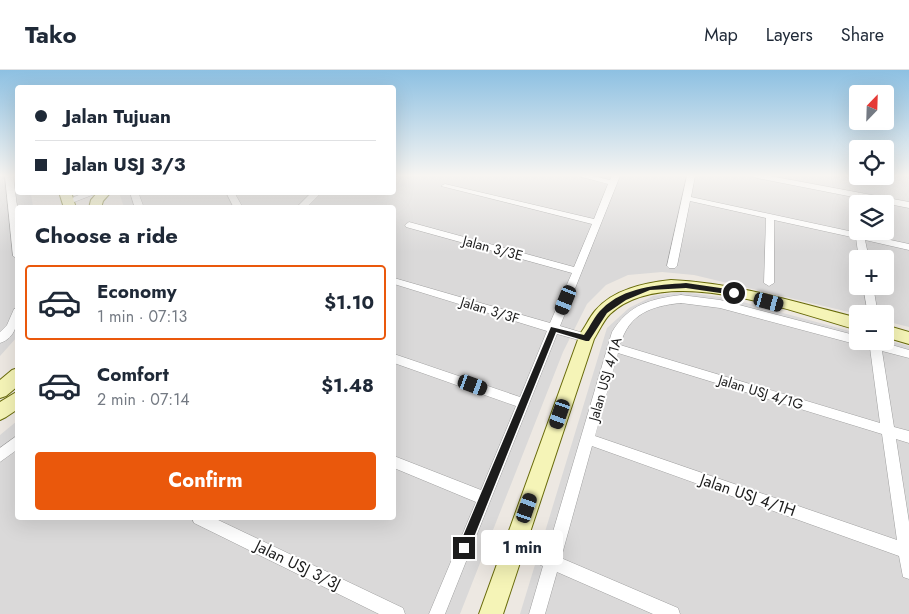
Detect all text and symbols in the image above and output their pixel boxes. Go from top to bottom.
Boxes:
text: Tako [25,17,77,52]
text: Map [704,22,738,48]
text: Layers [766,22,813,48]
text: Share [841,22,884,48]
north arrow [849,85,894,130]
map controls [849,85,894,350]
text: Jalan Tujuan [65,103,171,130]
button: locate [849,140,894,185]
text: Jalan USJ 3/3 [65,151,186,178]
button: layers [849,195,894,240]
text: Choose a ride [35,219,178,251]
street label: Jalan 3/3E [459,230,525,266]
button: + [849,250,894,295]
text: Economy [97,278,177,305]
icon: car [37,280,82,325]
route start [723,282,745,304]
car [553,283,578,317]
text: $1.10 [324,289,374,316]
street label: Jalan 3/3F [456,291,522,328]
car [752,291,785,313]
text: 1 min · 07:13 [97,305,187,328]
button: − [849,305,894,350]
street label: Jalan USJ 4/1A [583,334,627,425]
text: Comfort [97,361,169,388]
icon: car [37,363,82,408]
street label: Jalan USJ 4/1G [714,369,806,414]
text: $1.48 [321,372,374,399]
car [456,373,489,397]
text: 2 min · 07:14 [97,388,190,411]
car [548,397,571,431]
button: Confirm [35,452,376,510]
street label: Jalan USJ 4/1H [695,467,799,522]
car [515,491,538,525]
callout: 1 min [482,530,564,566]
street label: Jalan USJ 3/3J [249,533,345,596]
text: 1 min [502,536,542,559]
route end [453,537,475,559]

